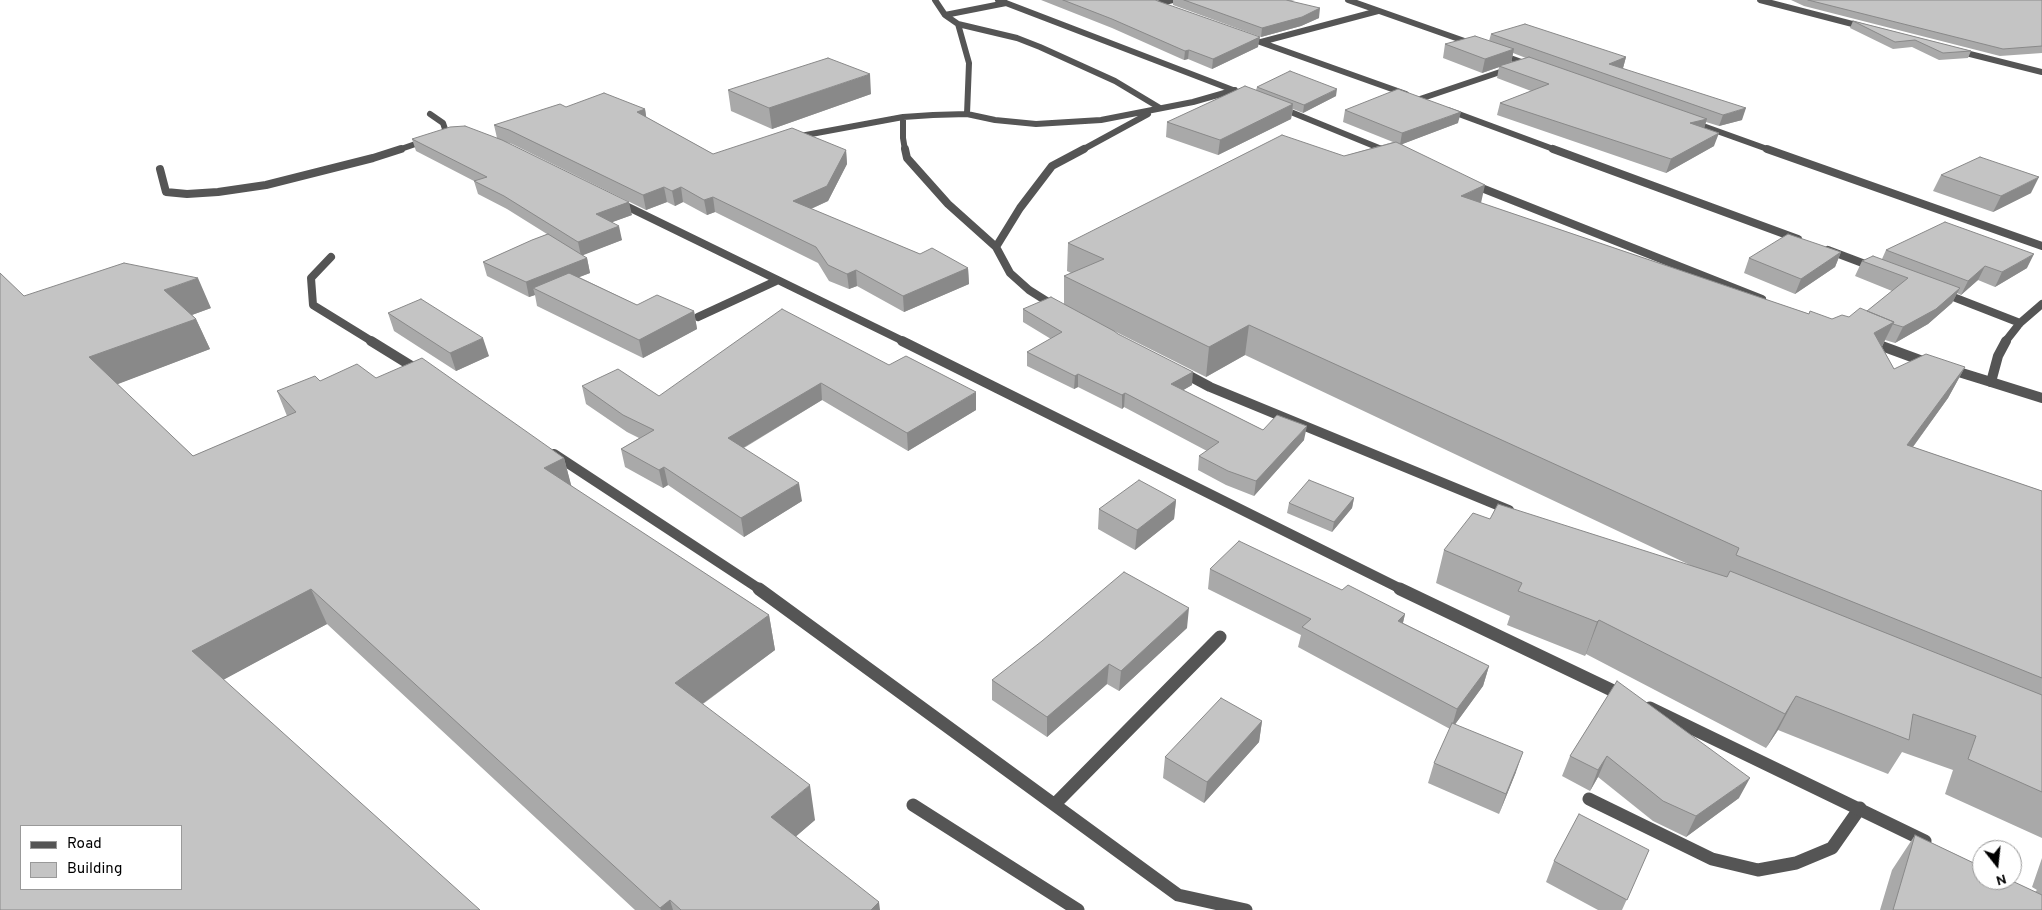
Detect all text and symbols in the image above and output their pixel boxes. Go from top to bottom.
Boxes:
legend [20,825,182,890]
text: Road [67,835,102,854]
north arrow [1972,840,2022,890]
text: Building [67,860,122,879]
text: N [1994,869,2008,888]

